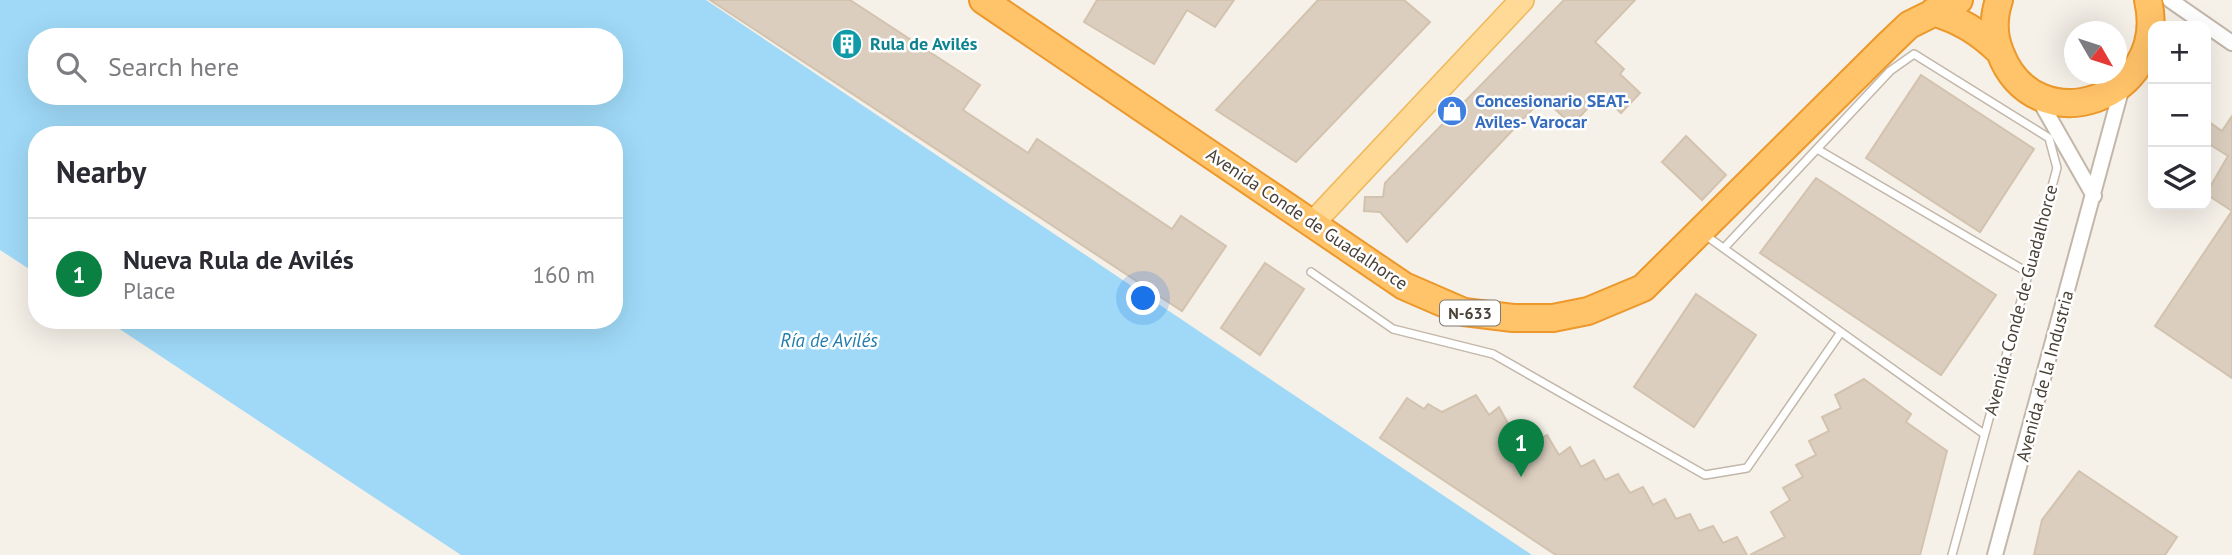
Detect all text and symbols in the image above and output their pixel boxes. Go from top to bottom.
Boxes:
north arrow [2064,21,2127,84]
map controls [2148,21,2211,210]
button: + [2148,21,2211,84]
building icon: Rula de Avilés [830,27,864,61]
search box [28,28,623,105]
place label: Rula de Avilés [870,32,978,55]
icon: search [52,48,90,86]
text: Search here [108,50,239,83]
button: − [2148,84,2211,147]
place label: Concesionario SEAT- Aviles- Varocar [1475,89,1630,133]
shop icon: Concesionario SEAT- Aviles- Varocar [1435,94,1469,128]
street label: Avenida Conde de Guadalhorce [1202,143,1412,295]
button: layers [2148,147,2211,210]
text: Nearby [56,152,146,191]
street label: Avenida Conde de Guadalhorce [1979,182,2062,418]
text: Nueva Rula de Avilés [123,243,354,276]
text: 1 [72,260,86,289]
text: 160 m [533,260,595,289]
text: Place [123,276,176,305]
your location [1126,281,1160,315]
street label: Avenida de la Industria [2011,288,2078,464]
road number: N-633 [1440,300,1500,326]
water label: Ría de Avilés [780,328,878,352]
pin: 1 [1498,419,1544,477]

